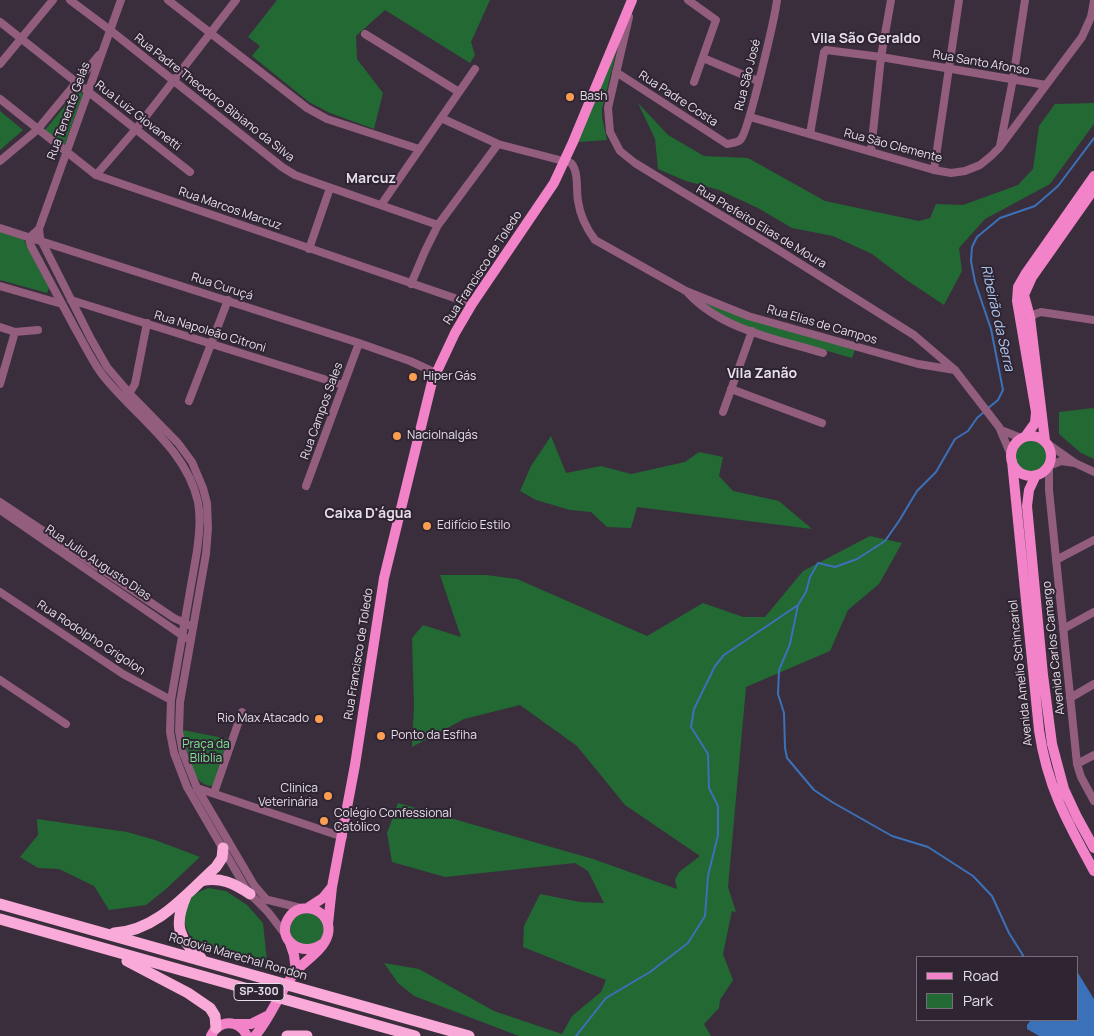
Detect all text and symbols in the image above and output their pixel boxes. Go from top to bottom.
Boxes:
street label: Rua Padre Theodoro Bibiano da Silva [131,31,297,165]
district label: Vila São Geraldo [811,31,921,47]
street label: Rua São José [732,38,764,112]
street label: Rua Santo Afonso [932,47,1030,79]
street label: Rua Tenente Gelás [45,60,93,162]
street label: Rua Padre Costa [636,68,720,130]
street label: Rua Luiz Giovanetti [92,78,184,154]
place label: Bash [580,90,607,104]
marker: Bash [564,91,576,103]
street label: Rua São Clemente [842,126,944,166]
district label: Marcuz [346,171,396,187]
street label: Rua Prefeito Elias de Moura [693,182,829,272]
street label: Rua Marcos Marcuz [177,185,283,233]
street label: Rua Francisco de Toledo [441,208,525,328]
water label: Ribeirão da Serra [977,263,1017,373]
street label: Rua Curuçá [189,270,255,304]
street label: Rua Elias de Campos [765,302,879,348]
street label: Rua Napoleão Citroni [152,308,268,356]
street label: Rua Campos Sales [298,361,346,461]
district label: Vila Zanão [727,366,797,382]
place label: Hiper Gás [423,370,476,384]
marker: Hiper Gás [407,371,419,383]
place label: Naciolnalgás [407,429,478,443]
marker: Naciolnalgás [391,430,403,442]
district label: Caixa D'água [324,506,412,522]
place label: Edifício Estilo [437,519,510,533]
marker: Edifício Estilo [421,520,433,532]
street label: Rua Julio Augusto Dias [42,522,154,604]
street label: Avenida Carlos Camargo [1040,580,1068,716]
street label: Rua Francisco de Toledo [341,587,377,721]
street label: Rua Rodolpho Grigolon [34,598,148,678]
street label: Avenida Amelio Schincariol [1006,599,1036,747]
place label: Rio Max Atacado [217,712,309,726]
marker: Rio Max Atacado [313,713,325,725]
place label: Ponto da Esfiha [391,729,477,743]
marker: Ponto da Esfiha [375,730,387,742]
park label: Praça da Bliblia [182,738,230,766]
place label: Clinica Veterinária [258,782,318,810]
marker: Clinica Veterinária [322,790,334,802]
place label: Colégio Confessional Católico [334,807,452,835]
marker: Colégio Confessional Católico [318,815,330,827]
street label: Rodovia Marechal Rondon [167,930,309,984]
legend [916,956,1079,1021]
text: Road [963,965,999,986]
road number: SP-300 [234,984,284,1000]
text: Park [963,990,993,1011]

